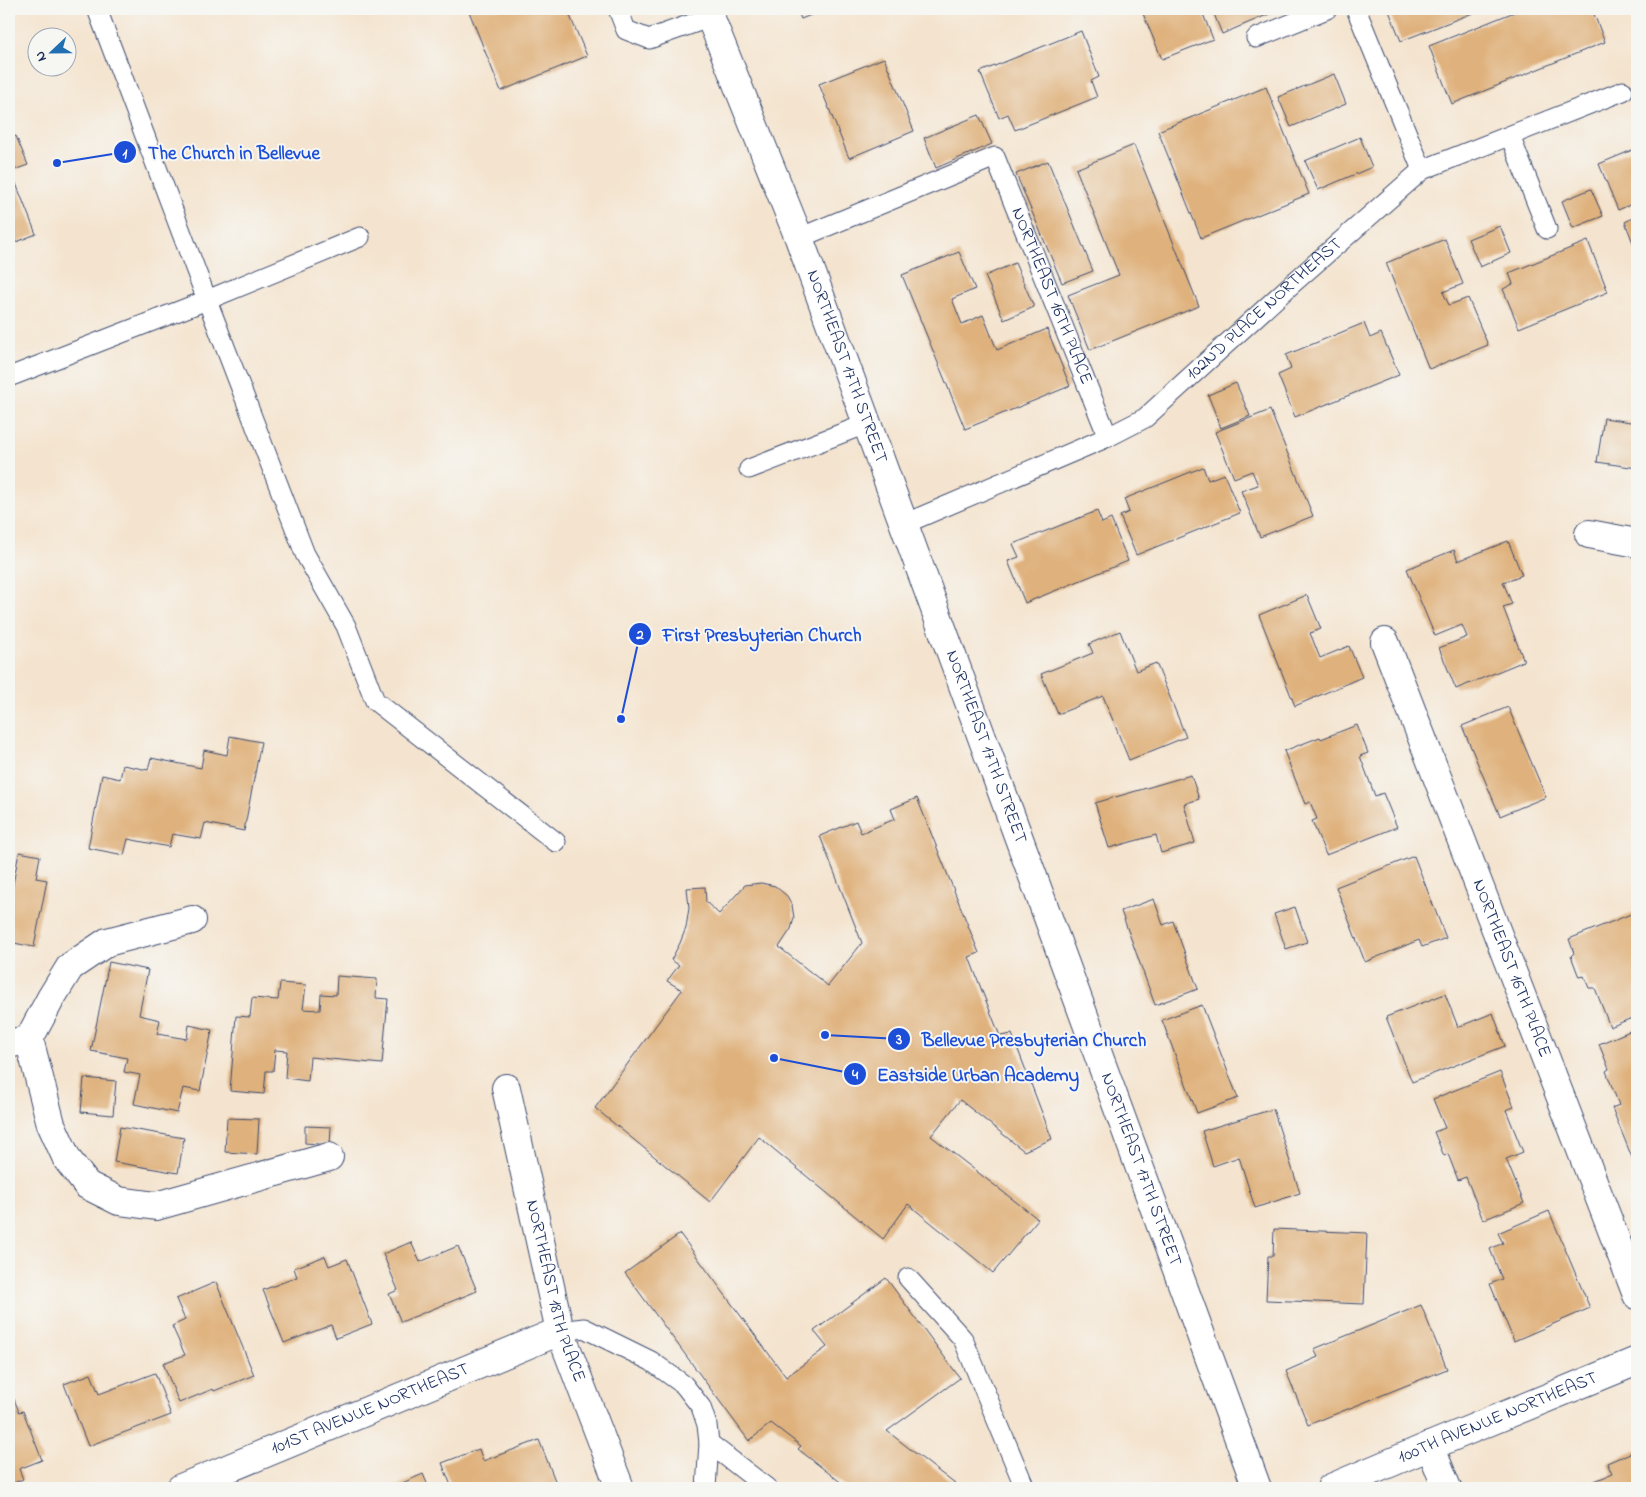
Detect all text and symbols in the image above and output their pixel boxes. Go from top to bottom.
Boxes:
north arrow [28,28,78,78]
text: N [30,48,53,65]
callout: The Church in Bellevue [113,135,329,169]
text: The Church in Bellevue [148,141,320,168]
text: 1 [123,143,128,165]
street label: NORTHEAST 16TH PLACE [1004,204,1099,389]
street label: 102ND PLACE NORTHEAST [1181,232,1349,387]
street label: NORTHEAST 17TH STREET [799,266,894,467]
callout: First Presbyterian Church [627,617,872,651]
text: First Presbyterian Church [661,623,862,652]
text: 2 [635,624,644,646]
street label: NORTHEAST 17TH STREET [938,647,1033,848]
street label: NORTHEAST 16TH PLACE [1465,876,1557,1061]
callout: Bellevue Presbyterian Church [887,1022,1156,1056]
text: Bellevue Presbyterian Church [921,1028,1146,1057]
text: 3 [895,1029,902,1051]
callout: Eastside Urban Academy [842,1057,1089,1091]
text: Eastside Urban Academy [877,1063,1079,1092]
text: 4 [851,1064,859,1086]
street label: NORTHEAST 17TH STREET [1093,1069,1188,1270]
street label: NORTHEAST 18TH PLACE [518,1198,591,1386]
street label: 101ST AVENUE NORTHEAST [267,1357,474,1462]
street label: 100TH AVENUE NORTHEAST [1394,1365,1602,1471]

